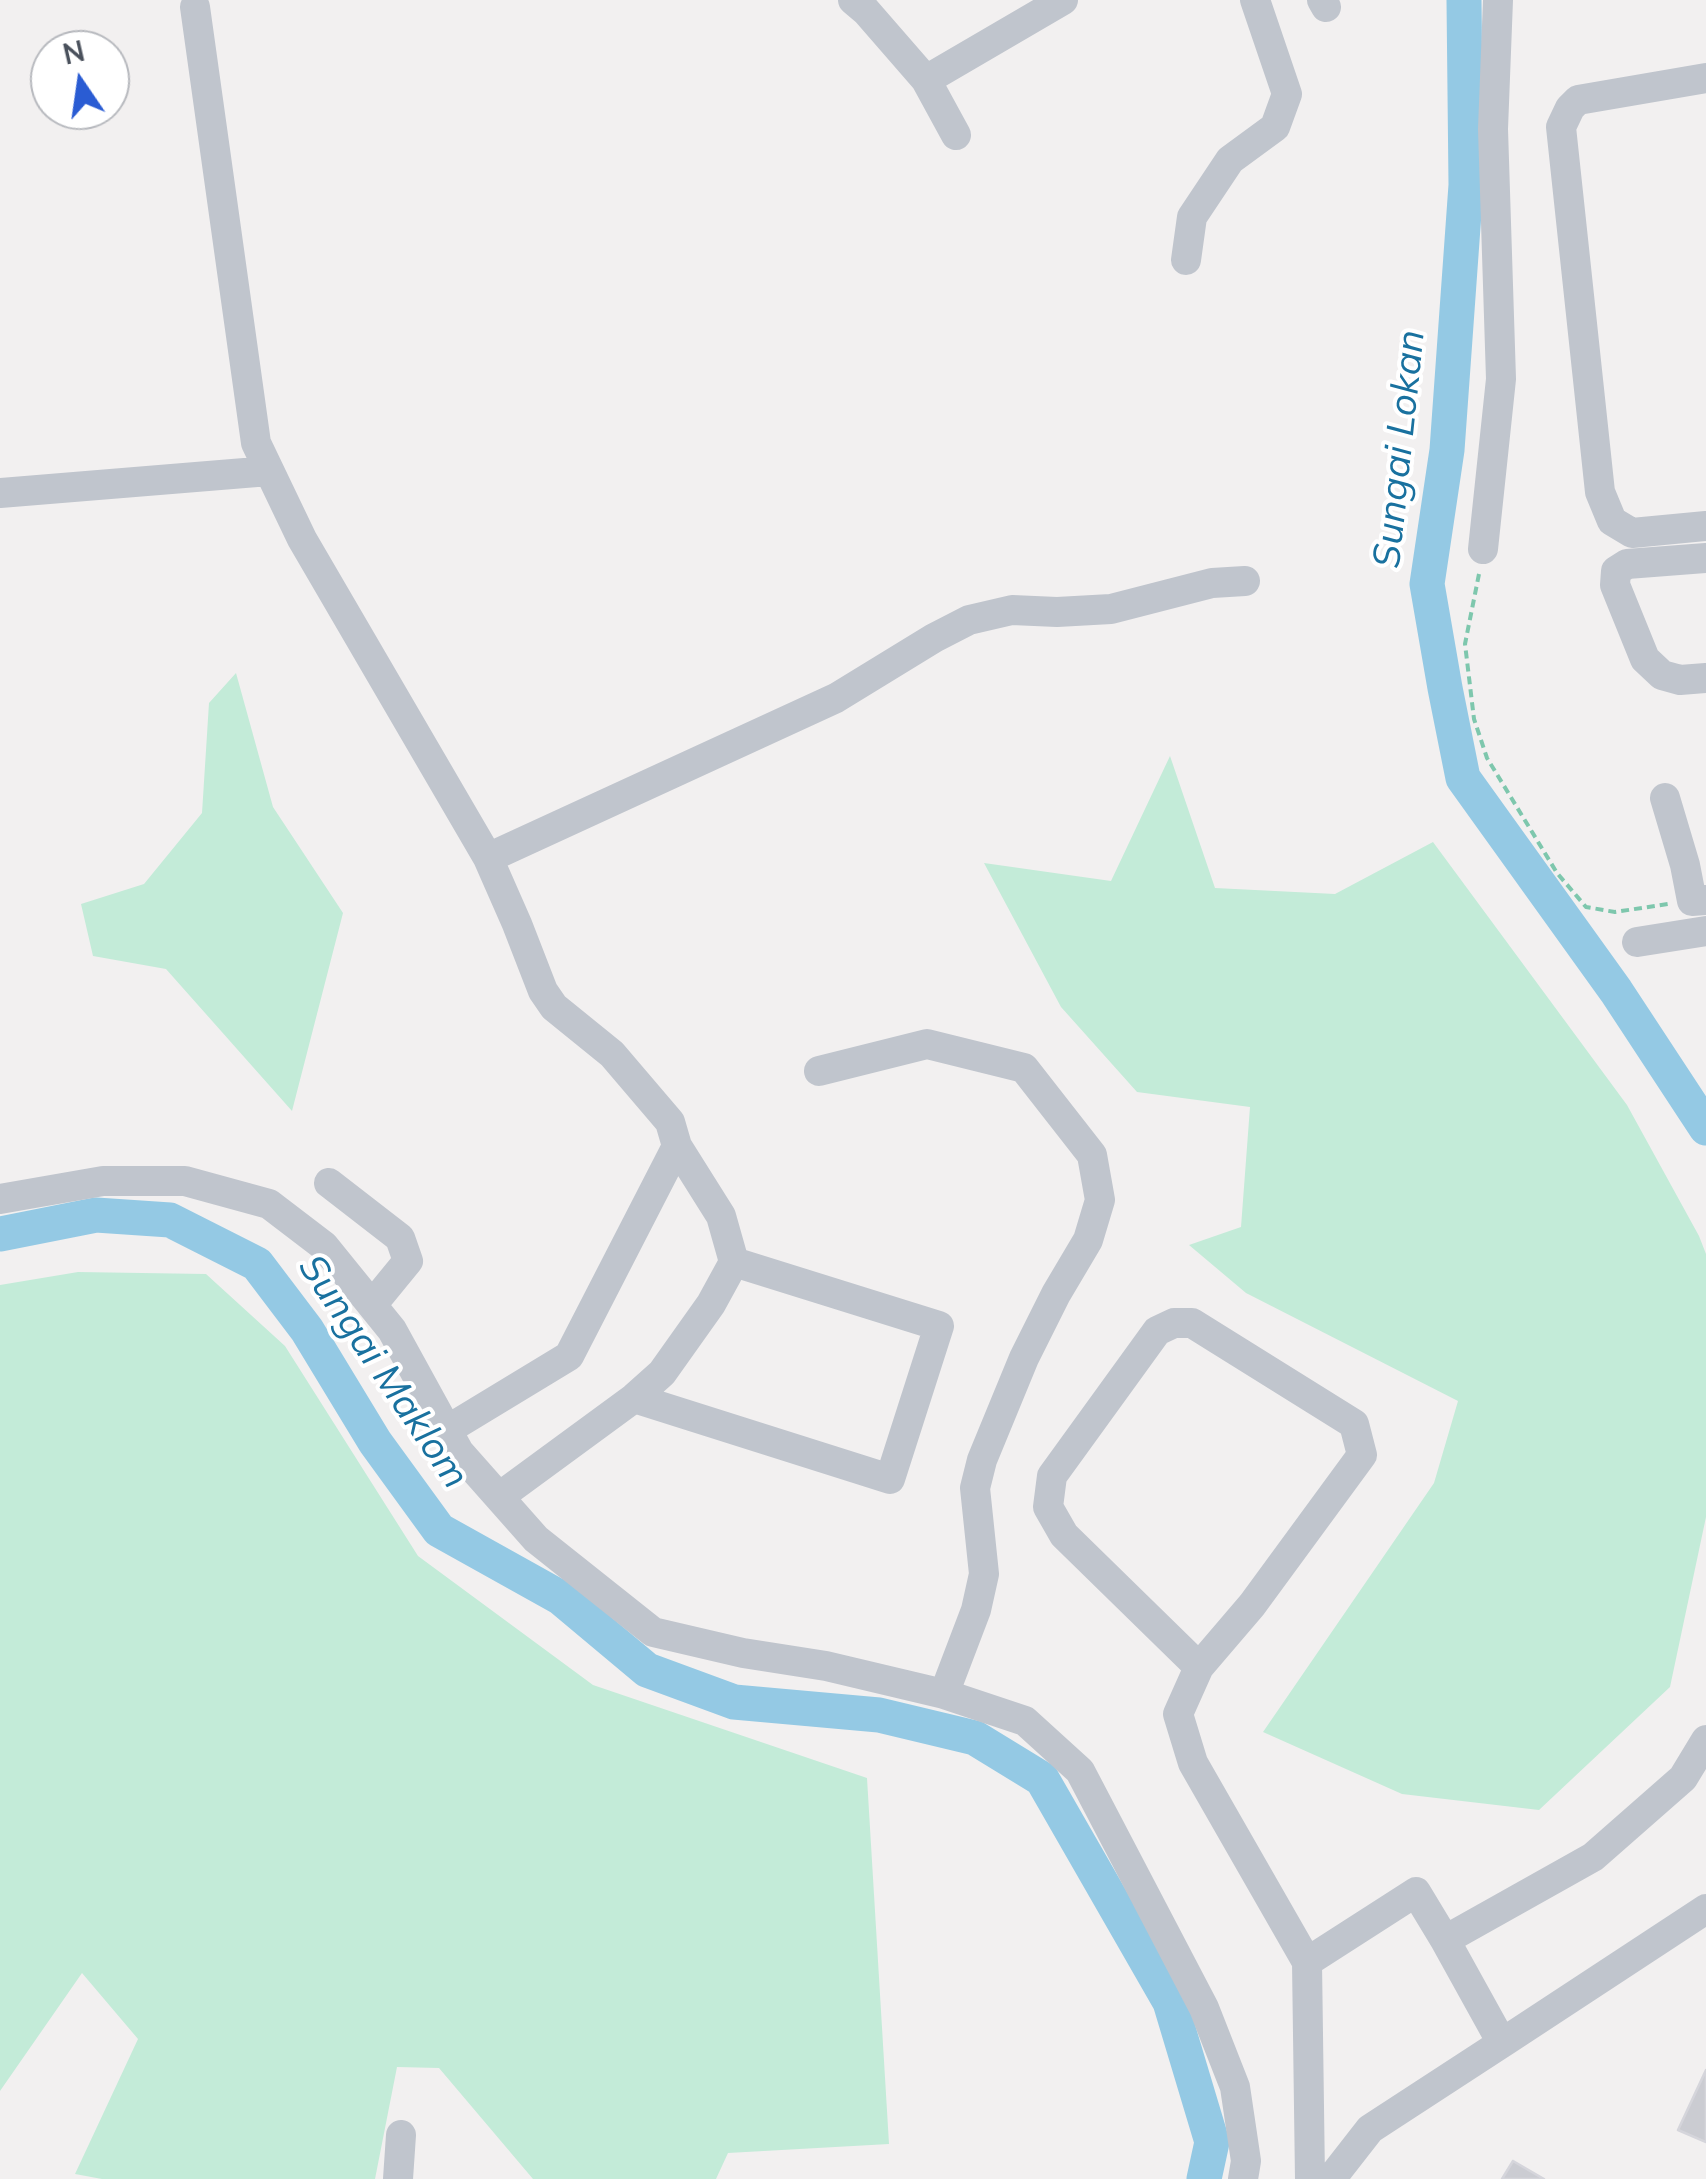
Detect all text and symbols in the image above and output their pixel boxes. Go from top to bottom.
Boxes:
north arrow [30,30,130,130]
text: N [59,33,88,72]
water label: Sungai Lokan [1365,328,1435,570]
water label: Sungai Maklom [288,1247,478,1497]

